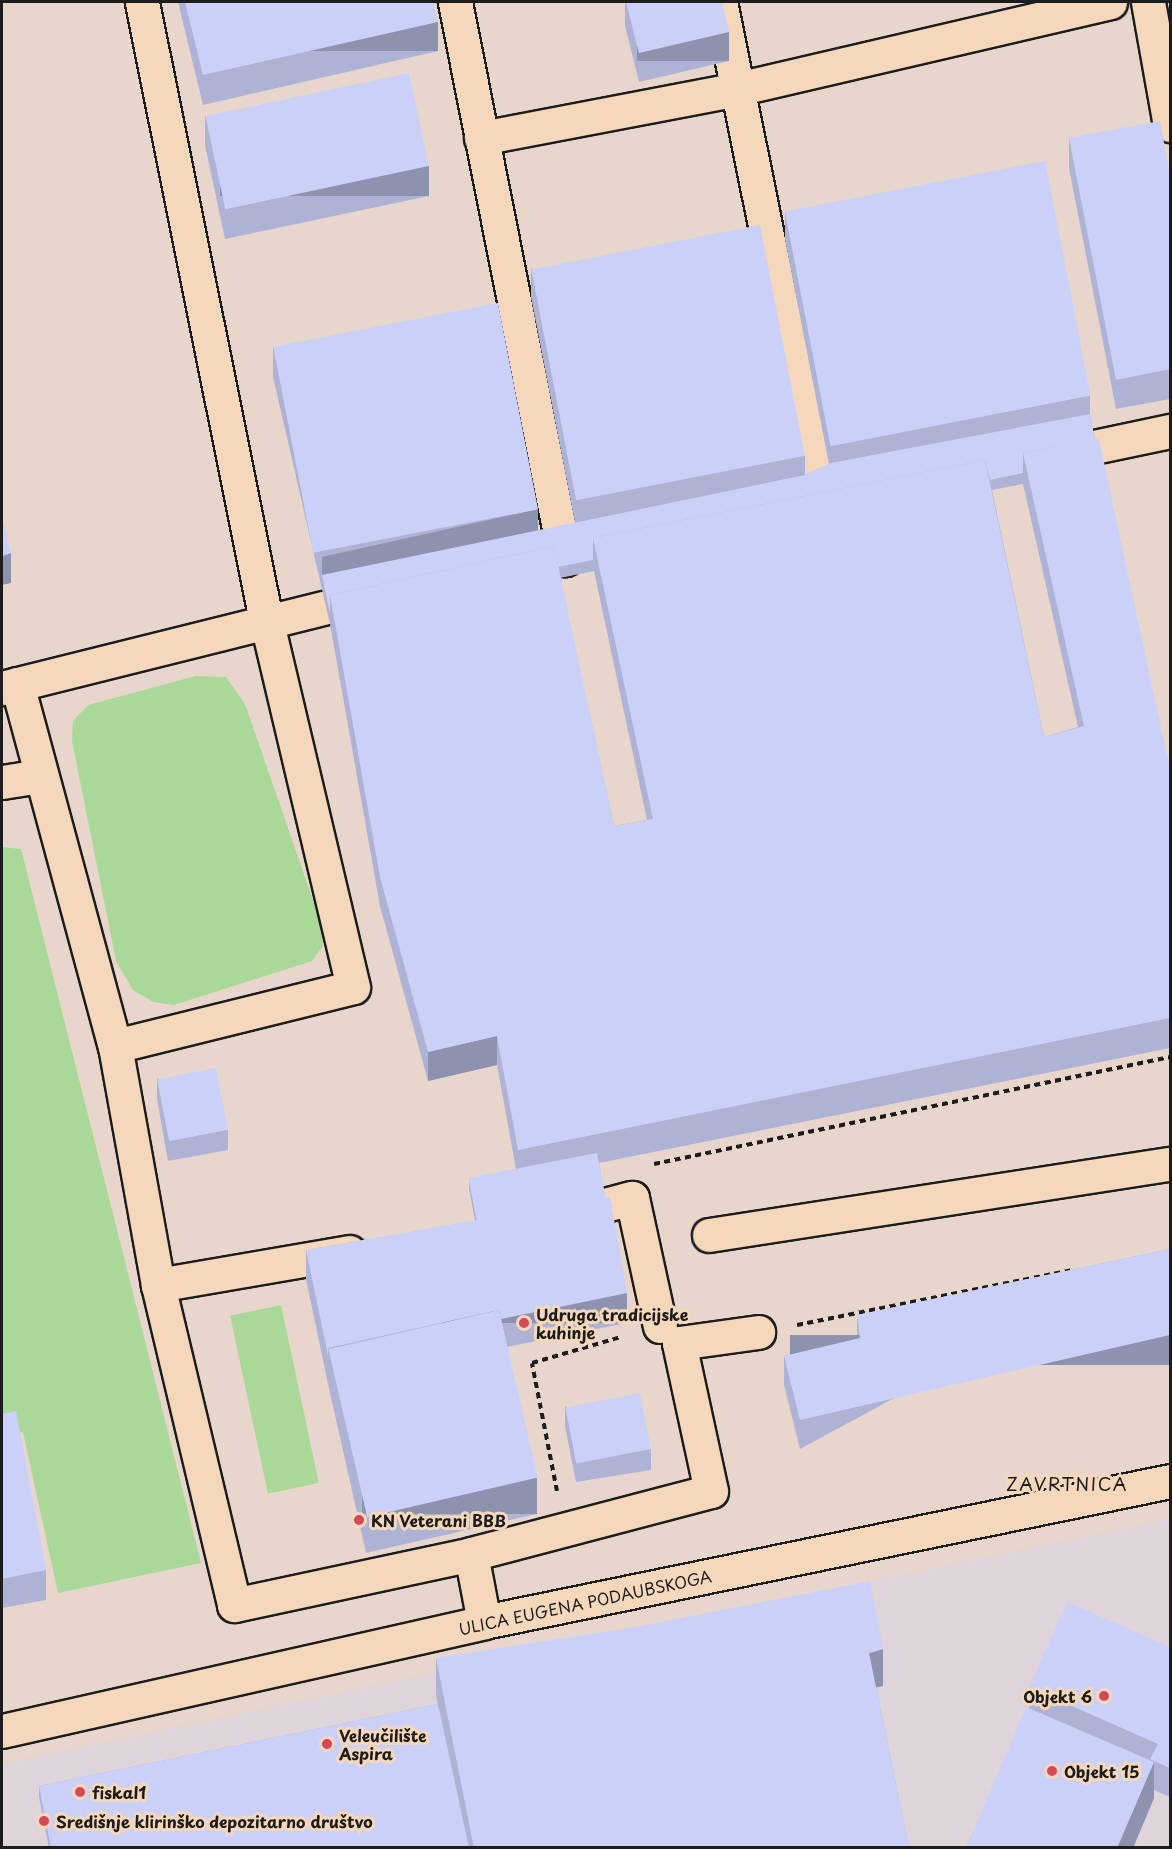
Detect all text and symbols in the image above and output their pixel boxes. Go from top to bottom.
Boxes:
place label: Udruga tradicijske kuhinje [536,1304,689,1342]
marker: Udruga tradicijske kuhinje [517,1316,531,1330]
district label: ZAVRTNICA [1006,1473,1128,1495]
place label: KN Veterani BBB [371,1510,507,1530]
marker: KN Veterani BBB [352,1513,366,1527]
street label: ULICA EUGENA PODAUBSKOGA [456,1566,714,1638]
place label: Objekt 6 [1022,1686,1092,1706]
marker: Objekt 6 [1097,1689,1111,1703]
place label: Veleučilište Aspira [339,1725,426,1763]
marker: Veleučilište Aspira [320,1737,334,1751]
place label: Objekt 15 [1064,1761,1140,1781]
marker: Objekt 15 [1045,1764,1059,1778]
place label: fiskal1 [92,1782,146,1802]
marker: fiskal1 [73,1785,87,1799]
place label: Središnje klirinško depozitarno društvo [56,1811,373,1831]
marker: Središnje klirinško depozitarno društvo [37,1814,51,1828]

